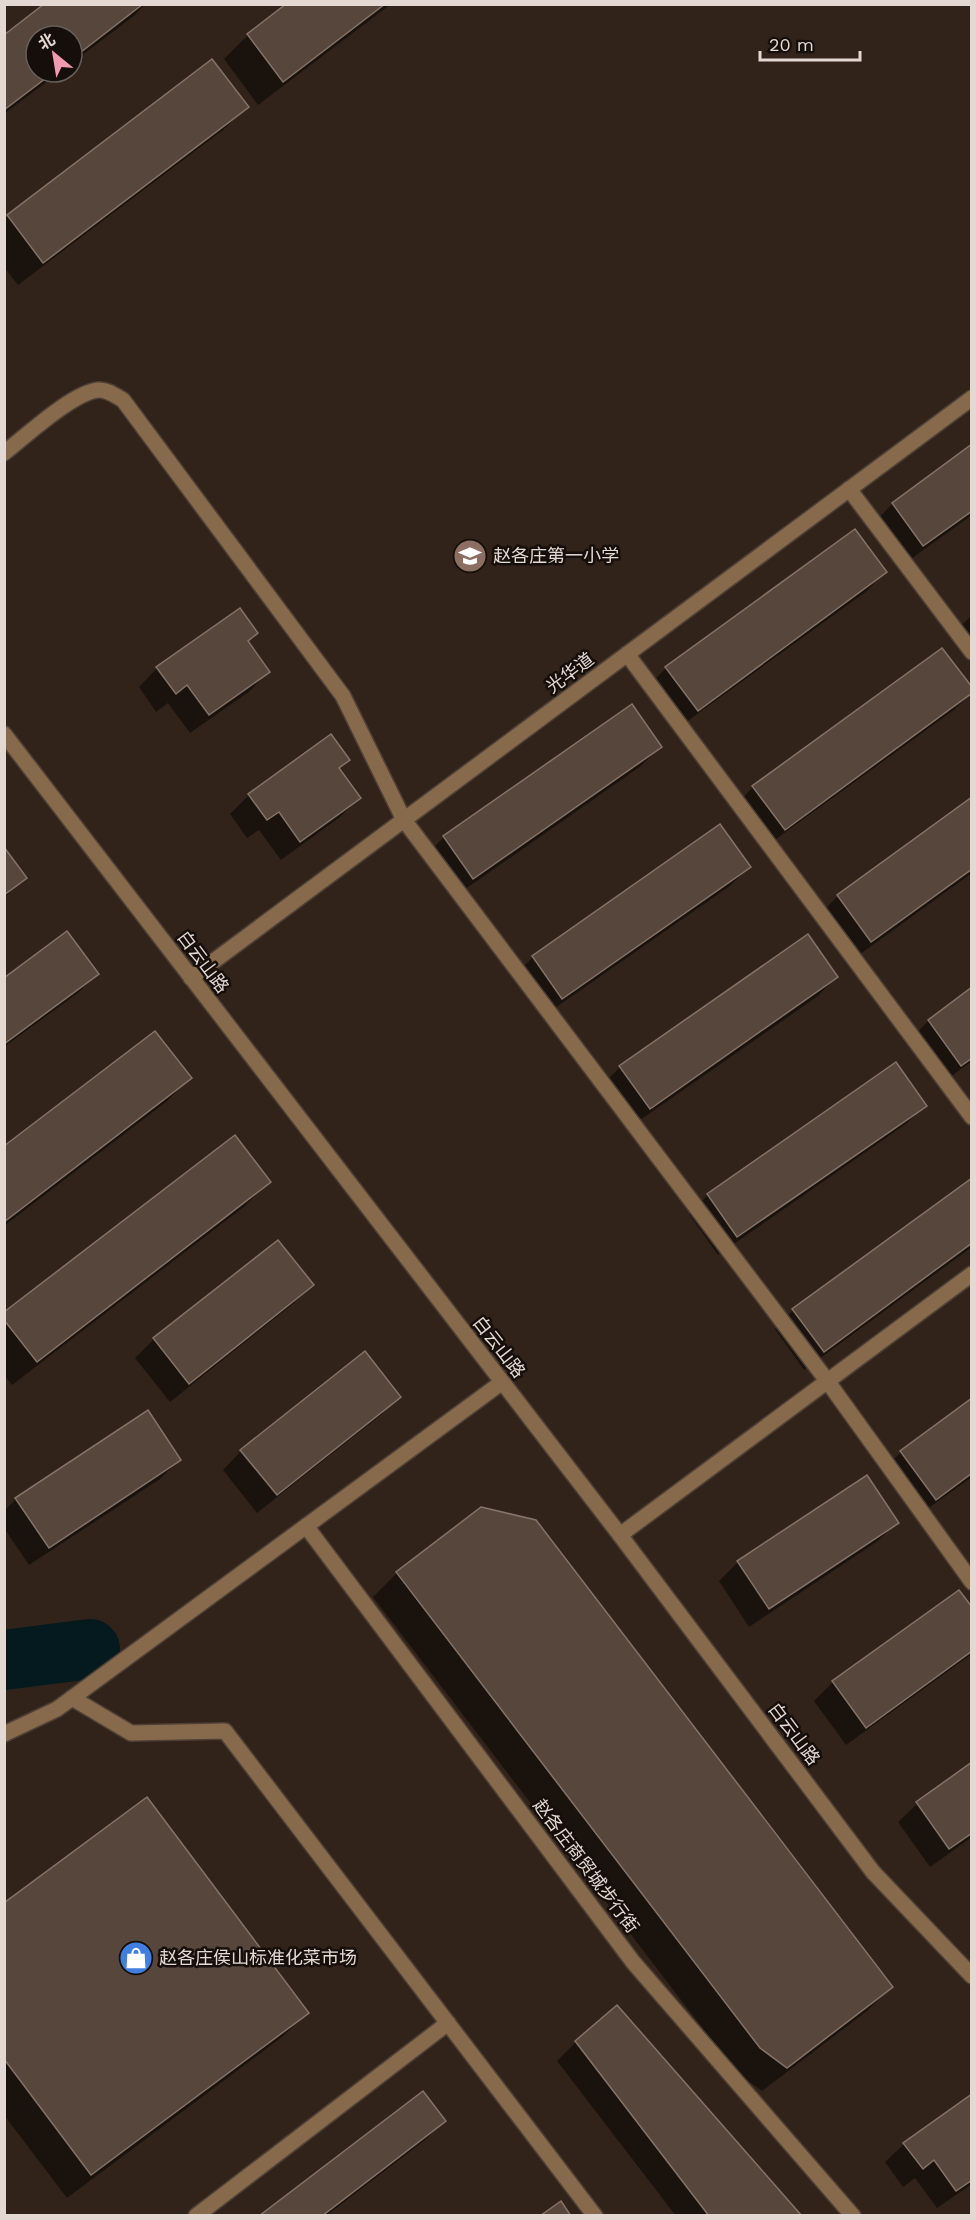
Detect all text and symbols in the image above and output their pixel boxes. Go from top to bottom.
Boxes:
north arrow [24,24,84,84]
scale bar [760,24,860,62]
text: 北 [35,29,58,54]
text: 20 m [769,34,814,55]
school or university icon: 赵各庄第一小学 [452,538,488,574]
place label: 赵各庄第一小学 [493,545,619,566]
street label: 光华道 [542,648,598,697]
street label: 白云山路 [173,927,233,997]
street label: 白云山路 [469,1312,530,1382]
street label: 白云山路 [764,1699,824,1769]
street label: 赵各庄商贸城步行街 [529,1795,644,1937]
shop icon: 赵各庄侯山标准化菜市场 [118,1940,154,1976]
place label: 赵各庄侯山标准化菜市场 [159,1947,357,1968]

